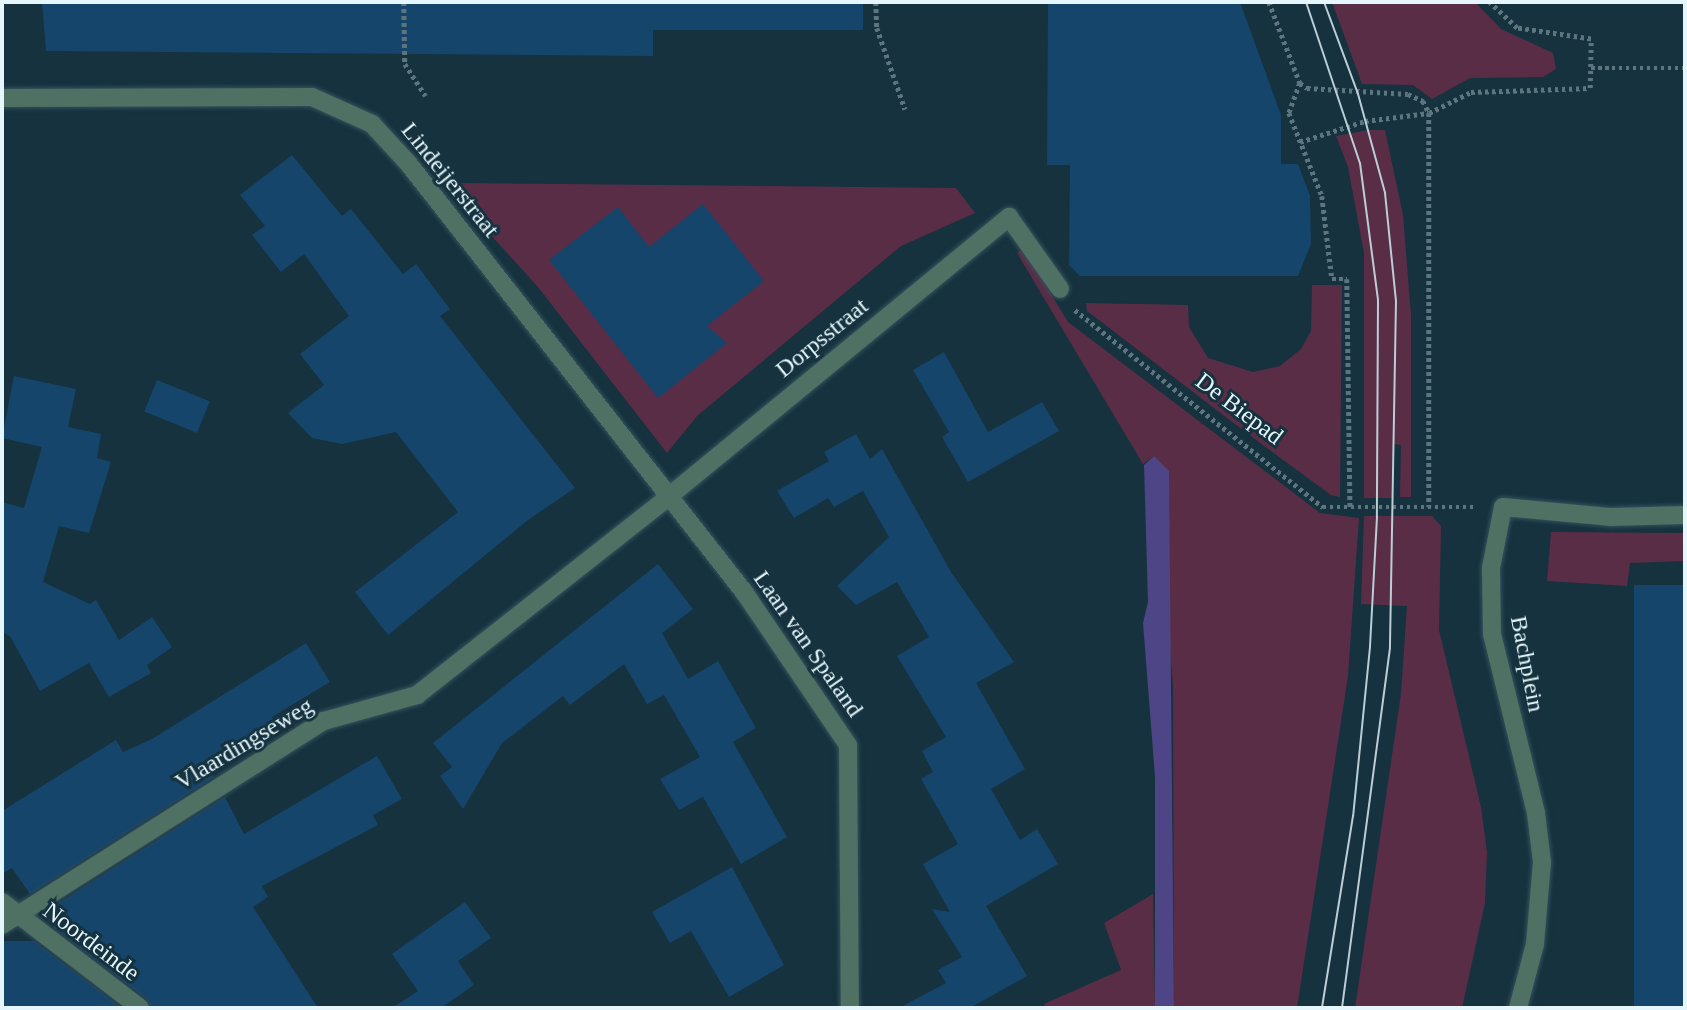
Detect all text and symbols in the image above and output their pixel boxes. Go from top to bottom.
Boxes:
street label: Lindeijerstraat [395,117,505,243]
street label: Dorpsstraat [770,292,874,384]
street label: De Biepad [1190,367,1288,451]
street label: Laan van Spaland [747,565,869,723]
street label: Bachplein [1504,613,1550,715]
street label: Vlaardingseweg [170,691,318,797]
street label: Noordeinde [37,896,145,988]

